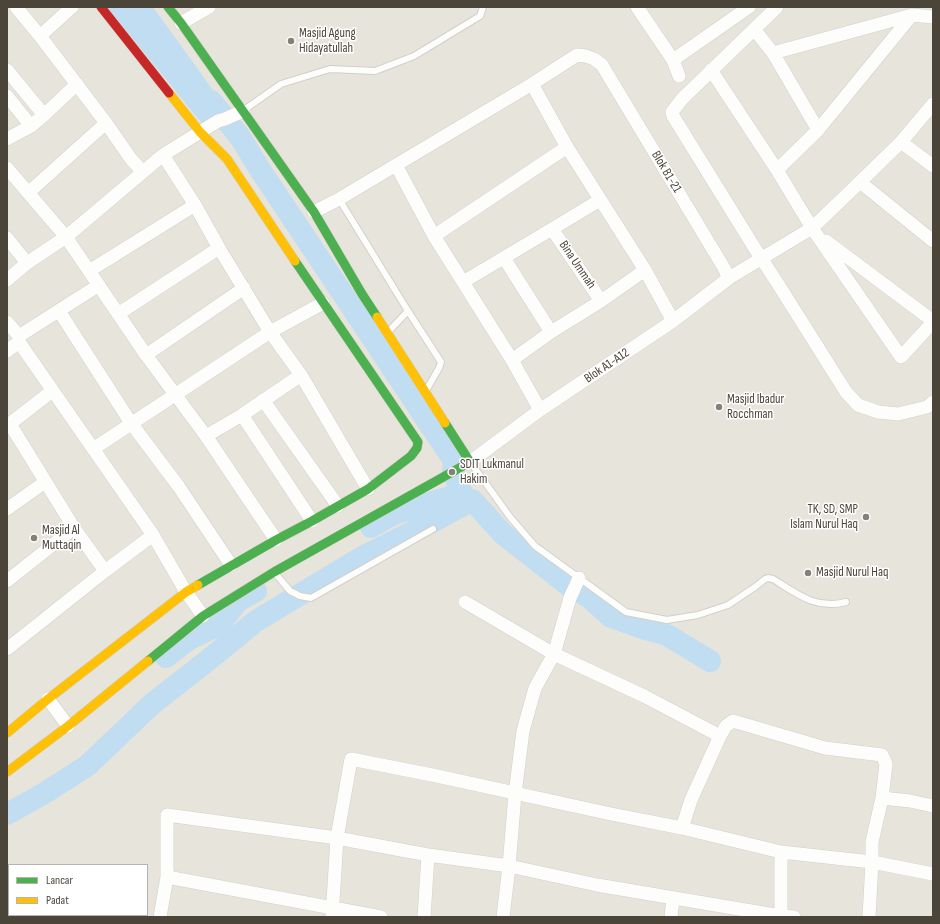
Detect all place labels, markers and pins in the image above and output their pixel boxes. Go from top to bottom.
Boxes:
place label: Masjid Agung Hidayatullah [299,26,356,57]
marker: Masjid Agung Hidayatullah [286,36,296,46]
place label: Masjid Ibadur Rocchman [727,392,784,423]
marker: Masjid Ibadur Rocchman [714,402,724,412]
place label: SDIT Lukmanul Hakim [460,457,524,488]
marker: SDIT Lukmanul Hakim [447,467,457,477]
place label: TK, SD, SMP Islam Nurul Haq [790,502,858,533]
marker: TK, SD, SMP Islam Nurul Haq [861,512,871,522]
place label: Masjid Al Muttaqin [42,523,81,554]
marker: Masjid Al Muttaqin [29,533,39,543]
place label: Masjid Nurul Haq [816,565,888,581]
marker: Masjid Nurul Haq [803,568,813,578]

